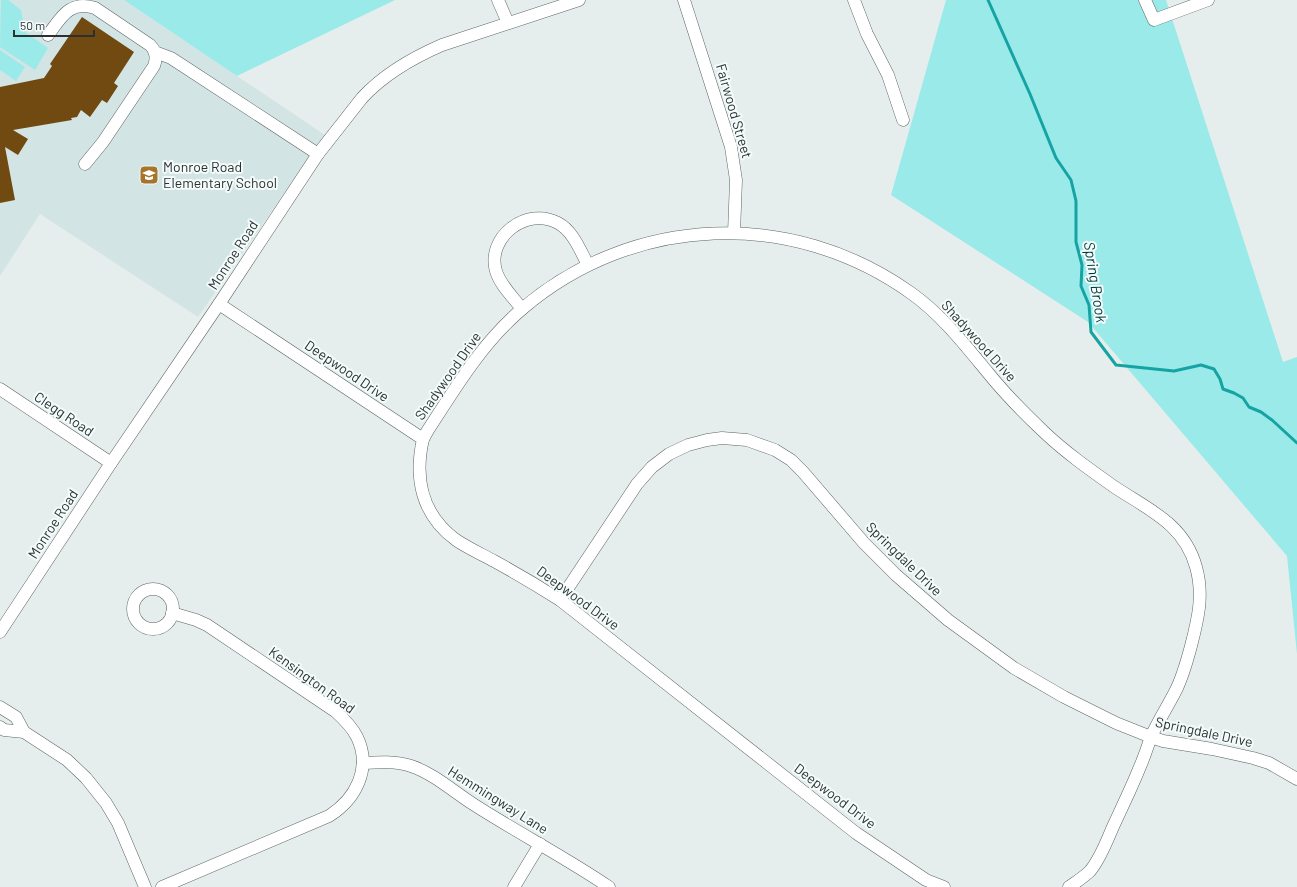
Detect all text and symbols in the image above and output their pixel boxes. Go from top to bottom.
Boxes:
scale bar [14,12,94,38]
text: 50 m [20,18,45,32]
street label: Fairwood Street [713,62,756,160]
place label: Monroe Road Elementary School [163,158,277,191]
school or university icon: Monroe Road Elementary School [138,164,160,186]
street label: Monroe Road [204,217,261,293]
water label: Spring Brook [1081,240,1111,324]
street label: Shadywood Drive [938,296,1020,385]
street label: Shadywood Drive [411,328,484,423]
street label: Deepwood Drive [302,336,393,405]
street label: Clegg Road [31,388,97,440]
street label: Monroe Road [24,486,81,562]
street label: Springdale Drive [863,518,946,599]
street label: Deepwood Drive [534,562,623,633]
street label: Kensington Road [266,643,359,717]
street label: Springdale Drive [1154,713,1254,750]
street label: Deepwood Drive [791,759,880,832]
street label: Hemmingway Lane [445,762,551,837]

